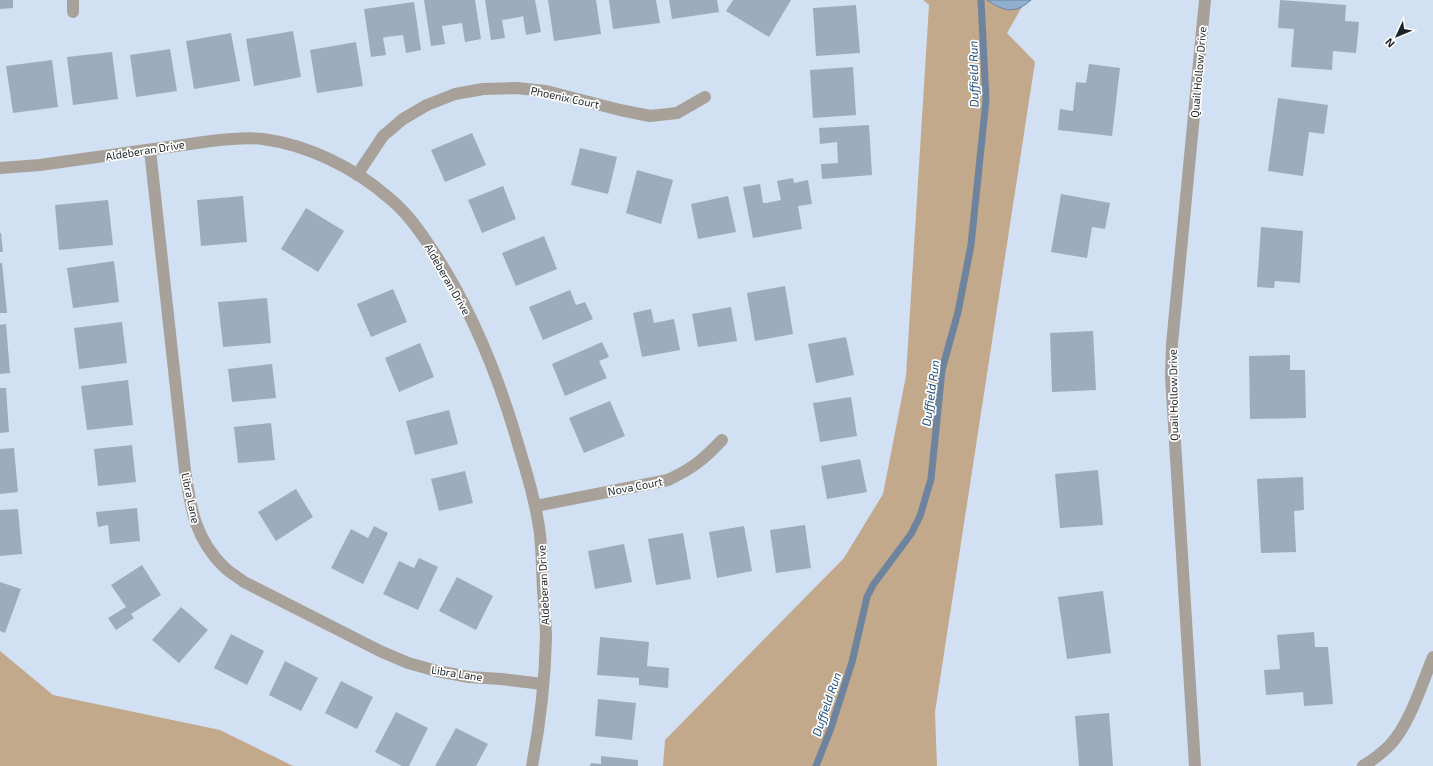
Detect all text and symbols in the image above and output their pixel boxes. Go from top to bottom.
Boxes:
north arrow [1377,16,1417,56]
street label: Quail Hollow Drive [1188,26,1209,118]
text: N [1382,36,1397,51]
water label: Duffield Run [965,41,981,107]
street label: Phoenix Court [530,83,600,111]
street label: Aldeberan Drive [105,137,186,163]
street label: Aldeberan Drive [422,241,474,317]
street label: Quail Hollow Drive [1166,349,1181,441]
water label: Duffield Run [918,359,942,427]
street label: Libra Lane [179,471,203,525]
street label: Nova Court [606,474,664,498]
street label: Aldeberan Drive [534,545,552,625]
street label: Libra Lane [431,663,484,683]
water label: Duffield Run [809,670,843,738]

